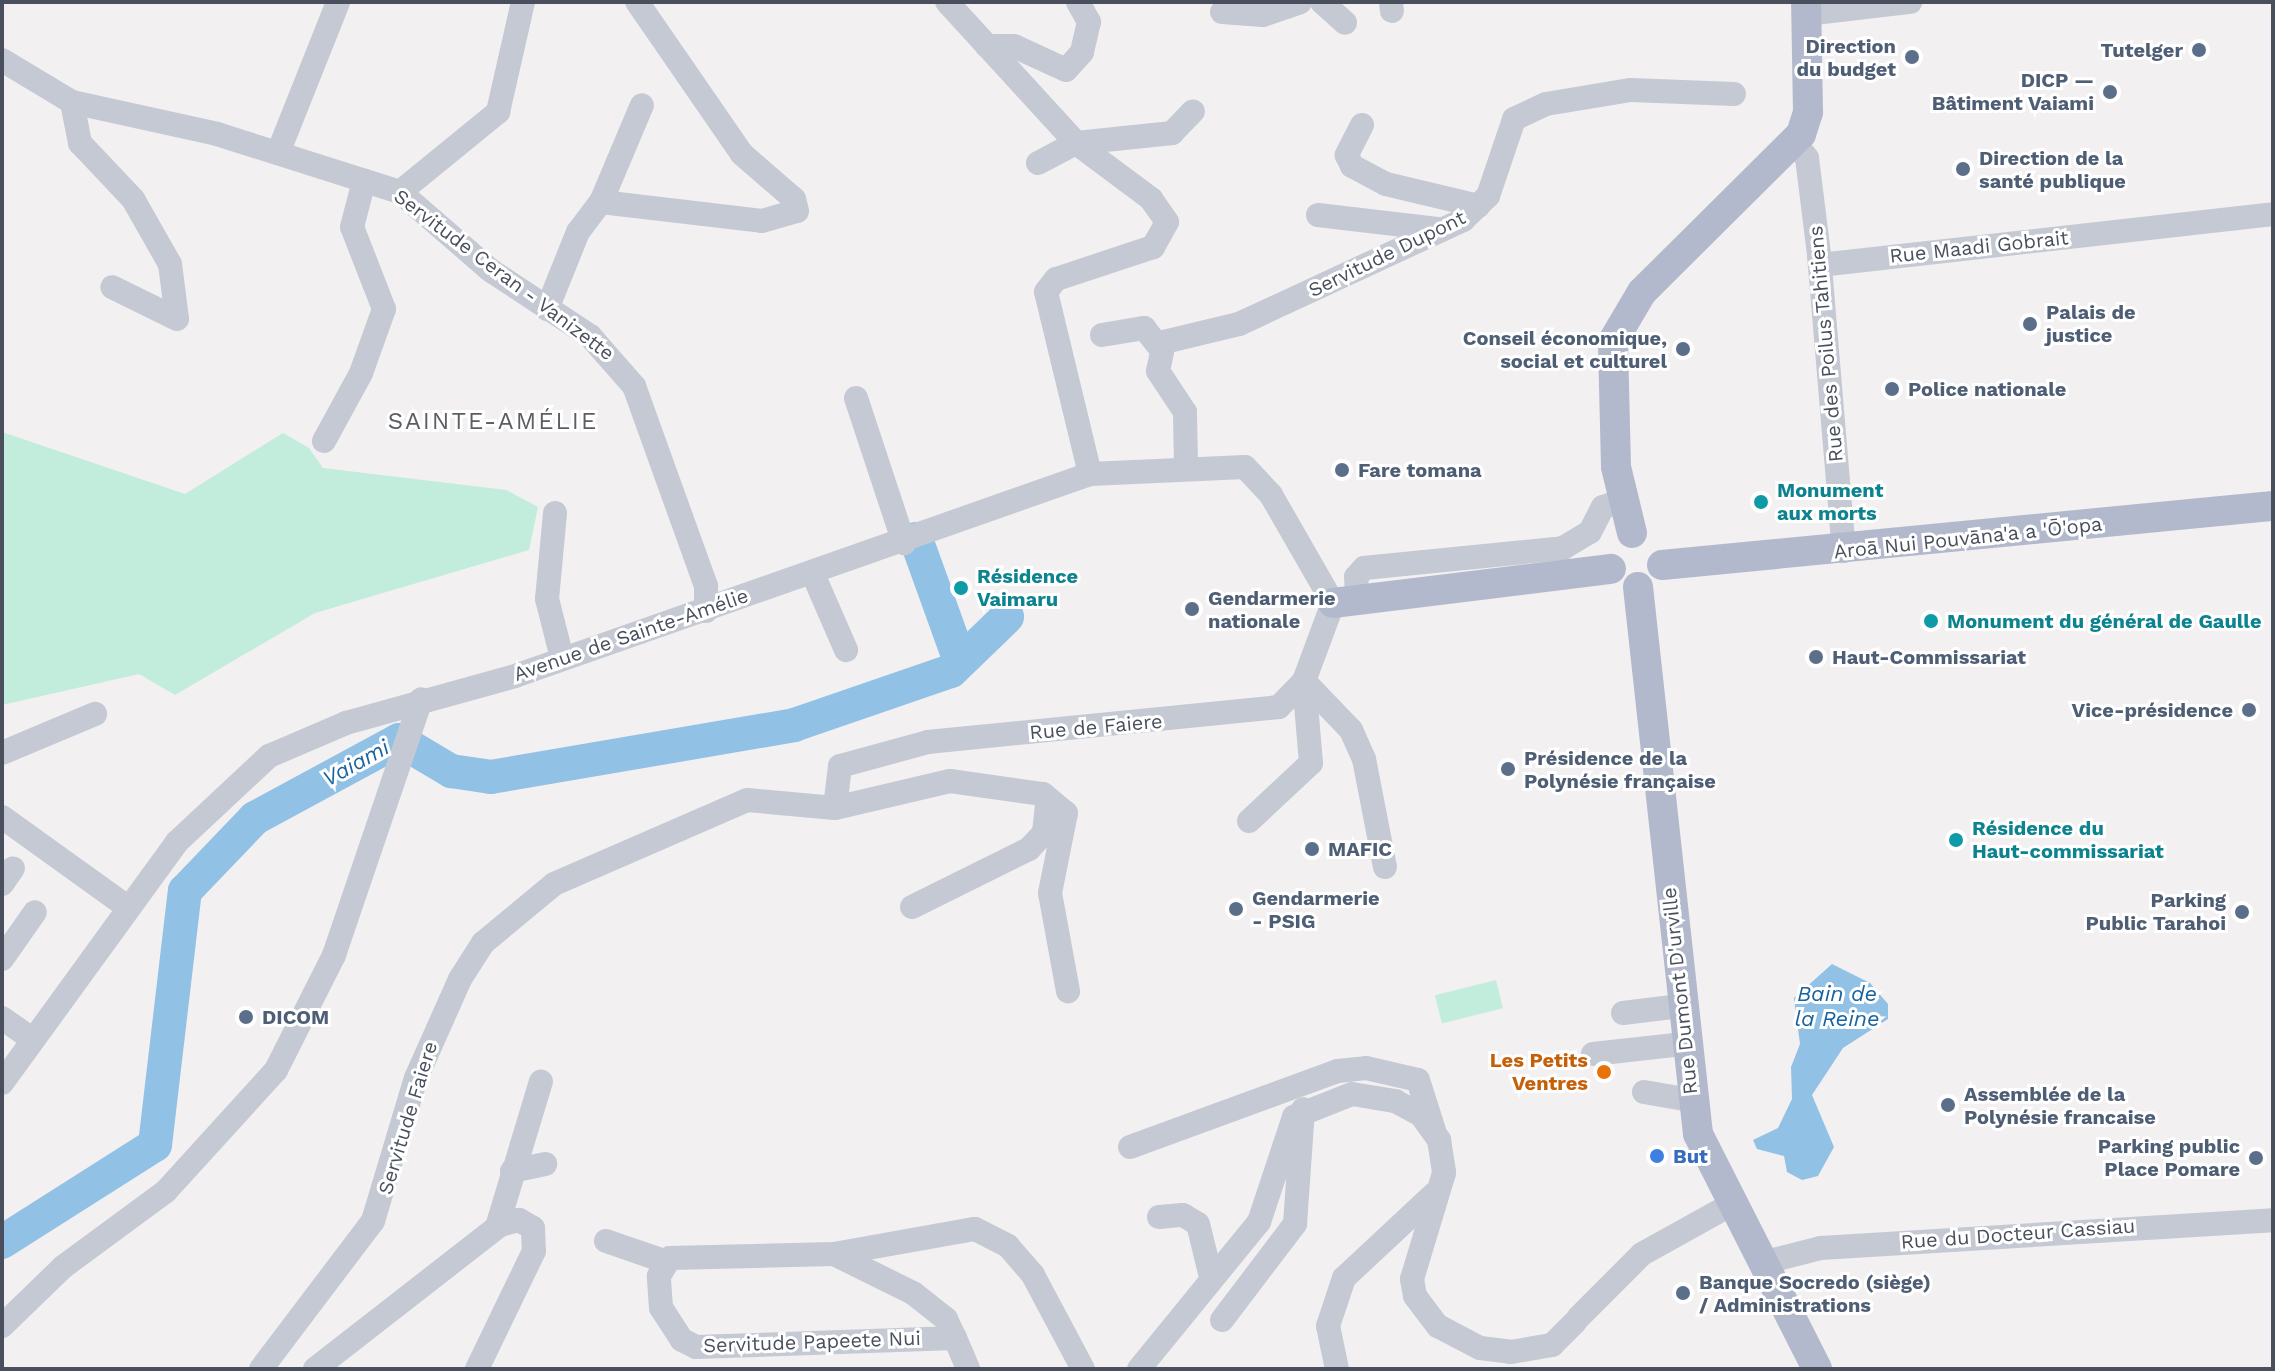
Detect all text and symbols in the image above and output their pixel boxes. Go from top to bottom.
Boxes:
place label: Direction du budget [1797,34,1896,81]
place label: Tutelger [2101,38,2183,62]
marker: Tutelger [2190,41,2208,59]
marker: Direction du budget [1903,48,1921,66]
place label: DICP — Bâtiment Vaiami [1931,68,2094,115]
marker: DICP — Bâtiment Vaiami [2101,83,2119,101]
place label: Direction de la santé publique [1979,146,2126,193]
marker: Direction de la santé publique [1954,160,1972,178]
street label: Servitude Ceran - Vanizette [389,184,619,366]
street label: Servitude Dupont [1305,206,1469,302]
street label: Rue des Poilus Tahitiens [1804,225,1848,463]
street label: Rue Maadi Gobrait [1888,226,2070,268]
place label: Palais de justice [2046,300,2136,347]
marker: Palais de justice [2021,315,2039,333]
place label: Conseil économique, social et culturel [1463,326,1667,373]
marker: Conseil économique, social et culturel [1674,340,1692,358]
place label: Police nationale [1908,377,2066,401]
marker: Police nationale [1883,380,1901,398]
district label: SAINTE-AMÉLIE [388,408,598,436]
place label: Fare tomana [1358,458,1482,482]
marker: Fare tomana [1333,461,1351,479]
place label: Monument aux morts [1777,478,1883,525]
marker: Monument aux morts [1752,493,1770,511]
street label: Aroā Nui Pouvāna'a a 'Ō'opa [1832,512,2104,564]
place label: Résidence Vaimaru [977,564,1078,611]
marker: Résidence Vaimaru [952,579,970,597]
street label: Avenue de Sainte-Amélie [511,584,751,686]
place label: Gendarmerie nationale [1208,586,1336,633]
marker: Gendarmerie nationale [1183,600,1201,618]
place label: Monument du général de Gaulle [1947,609,2262,633]
marker: Monument du général de Gaulle [1922,612,1940,630]
place label: Haut-Commissariat [1832,645,2026,669]
marker: Haut-Commissariat [1807,648,1825,666]
place label: Vice-présidence [2072,698,2233,722]
marker: Vice-présidence [2240,701,2258,719]
street label: Rue de Faiere [1028,709,1164,745]
water label: Vaiami [318,734,394,792]
place label: Présidence de la Polynésie française [1524,746,1716,793]
marker: Présidence de la Polynésie française [1499,760,1517,778]
place label: Résidence du Haut-commissariat [1972,816,2164,863]
marker: Résidence du Haut-commissariat [1947,831,1965,849]
place label: MAFIC [1328,837,1392,861]
marker: MAFIC [1303,840,1321,858]
place label: Gendarmerie - PSIG [1252,886,1380,933]
street label: Rue Dumont D'urville [1657,886,1703,1096]
place label: Parking Public Tarahoi [2085,888,2226,935]
marker: Gendarmerie - PSIG [1227,900,1245,918]
marker: Parking Public Tarahoi [2233,903,2251,921]
water label: Bain de la Reine [1795,980,1879,1032]
place label: DICOM [262,1005,329,1029]
marker: DICOM [237,1008,255,1026]
street label: Servitude Faiere [373,1039,443,1197]
place label: Les Petits Ventres [1490,1048,1588,1095]
marker: Les Petits Ventres [1595,1063,1613,1081]
place label: Assemblée de la Polynésie francaise [1964,1082,2156,1129]
marker: Assemblée de la Polynésie francaise [1939,1096,1957,1114]
place label: Parking public Place Pomare [2098,1134,2240,1181]
place label: But [1673,1144,1708,1168]
marker: But [1648,1147,1666,1165]
marker: Parking public Place Pomare [2247,1149,2265,1167]
street label: Rue du Docteur Cassiau [1900,1214,2136,1254]
place label: Banque Socredo (siège) / Administrations [1699,1270,1931,1317]
marker: Banque Socredo (siège) / Administrations [1674,1284,1692,1302]
street label: Servitude Papeete Nui [703,1326,921,1358]

